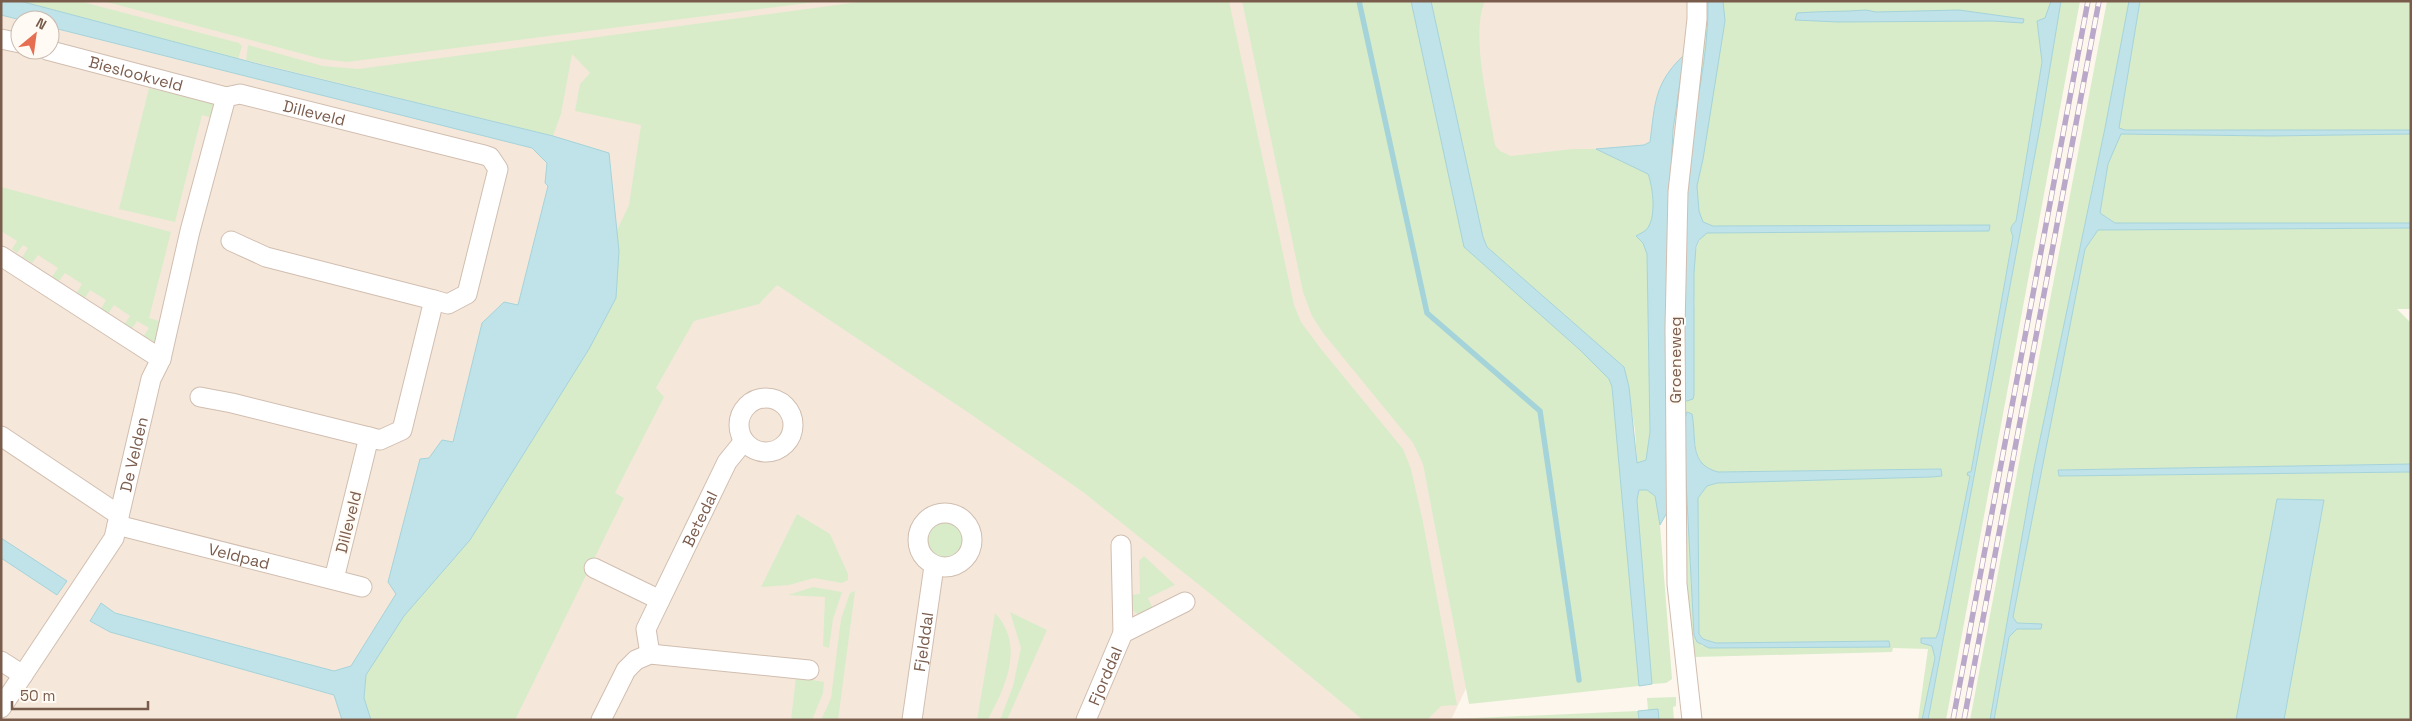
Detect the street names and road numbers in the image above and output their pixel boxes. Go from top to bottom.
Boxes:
street label: Bieslookveld [86,51,185,96]
street label: Dilleveld [281,95,348,131]
street label: Groeneweg [1665,316,1686,404]
street label: De Velden [115,415,153,494]
street label: Betedal [678,487,722,550]
street label: Dilleveld [331,489,366,555]
street label: Veldpad [206,539,272,574]
street label: Fjelddal [909,611,938,673]
street label: Fjorddal [1083,643,1127,709]

